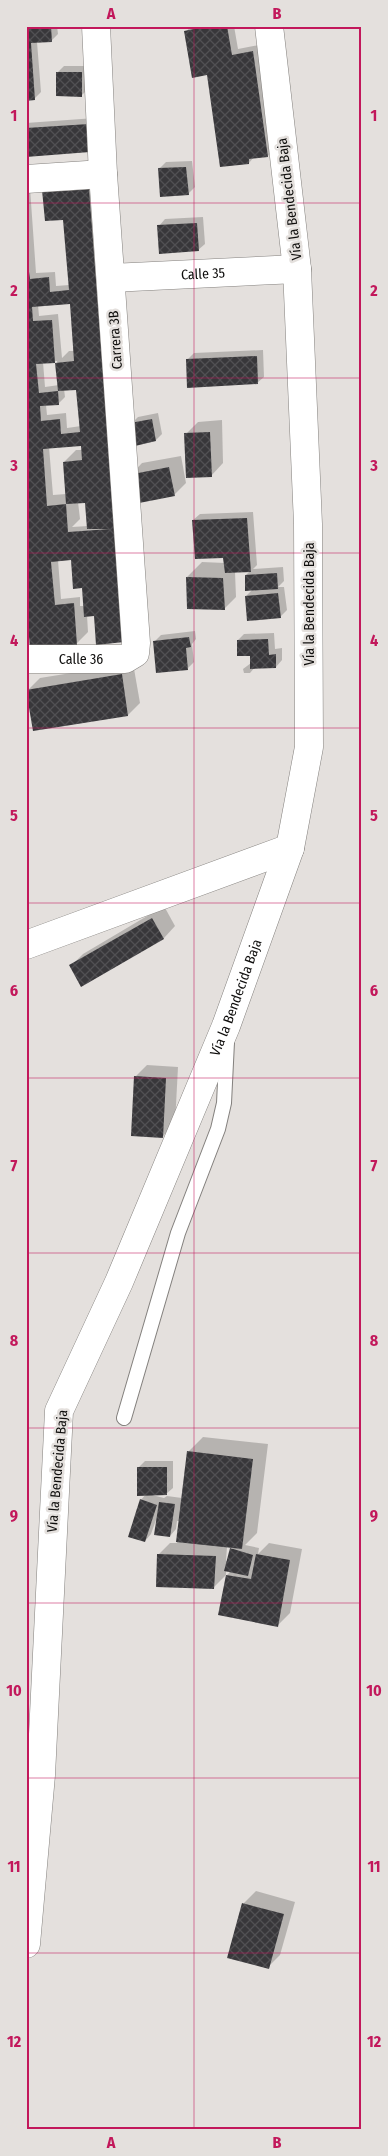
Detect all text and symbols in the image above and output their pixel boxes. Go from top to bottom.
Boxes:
text: A [106,4,116,23]
text: B [273,4,282,23]
text: 1 [11,106,17,125]
text: 1 [371,106,377,125]
street label: Vía la Bendecida Baja [274,137,305,261]
street label: Calle 35 [181,264,225,284]
text: 2 [9,281,18,300]
text: 2 [369,281,378,300]
street label: Carrera 3B [105,310,126,370]
text: 3 [9,456,18,475]
text: 3 [369,456,378,475]
street label: Vía la Bendecida Baja [301,542,318,666]
text: 4 [10,631,18,650]
text: 4 [370,631,378,650]
street label: Calle 36 [59,651,103,668]
text: 5 [10,806,18,825]
text: 5 [370,806,378,825]
street label: Vía la Bendecida Baja [206,937,266,1059]
text: 6 [10,981,18,1000]
text: 6 [370,981,378,1000]
text: 7 [11,1156,18,1175]
text: 7 [371,1156,378,1175]
text: 8 [10,1331,19,1350]
text: 8 [370,1331,379,1350]
street label: Vía la Bendecida Baja [44,1409,71,1533]
text: 9 [10,1506,18,1525]
text: 9 [370,1506,378,1525]
text: 10 [6,1681,22,1700]
text: 10 [366,1681,382,1700]
text: 11 [7,1857,21,1876]
text: 11 [367,1857,381,1876]
text: 12 [7,2032,22,2051]
text: 12 [367,2032,382,2051]
text: A [106,2133,116,2152]
text: B [273,2133,282,2152]

